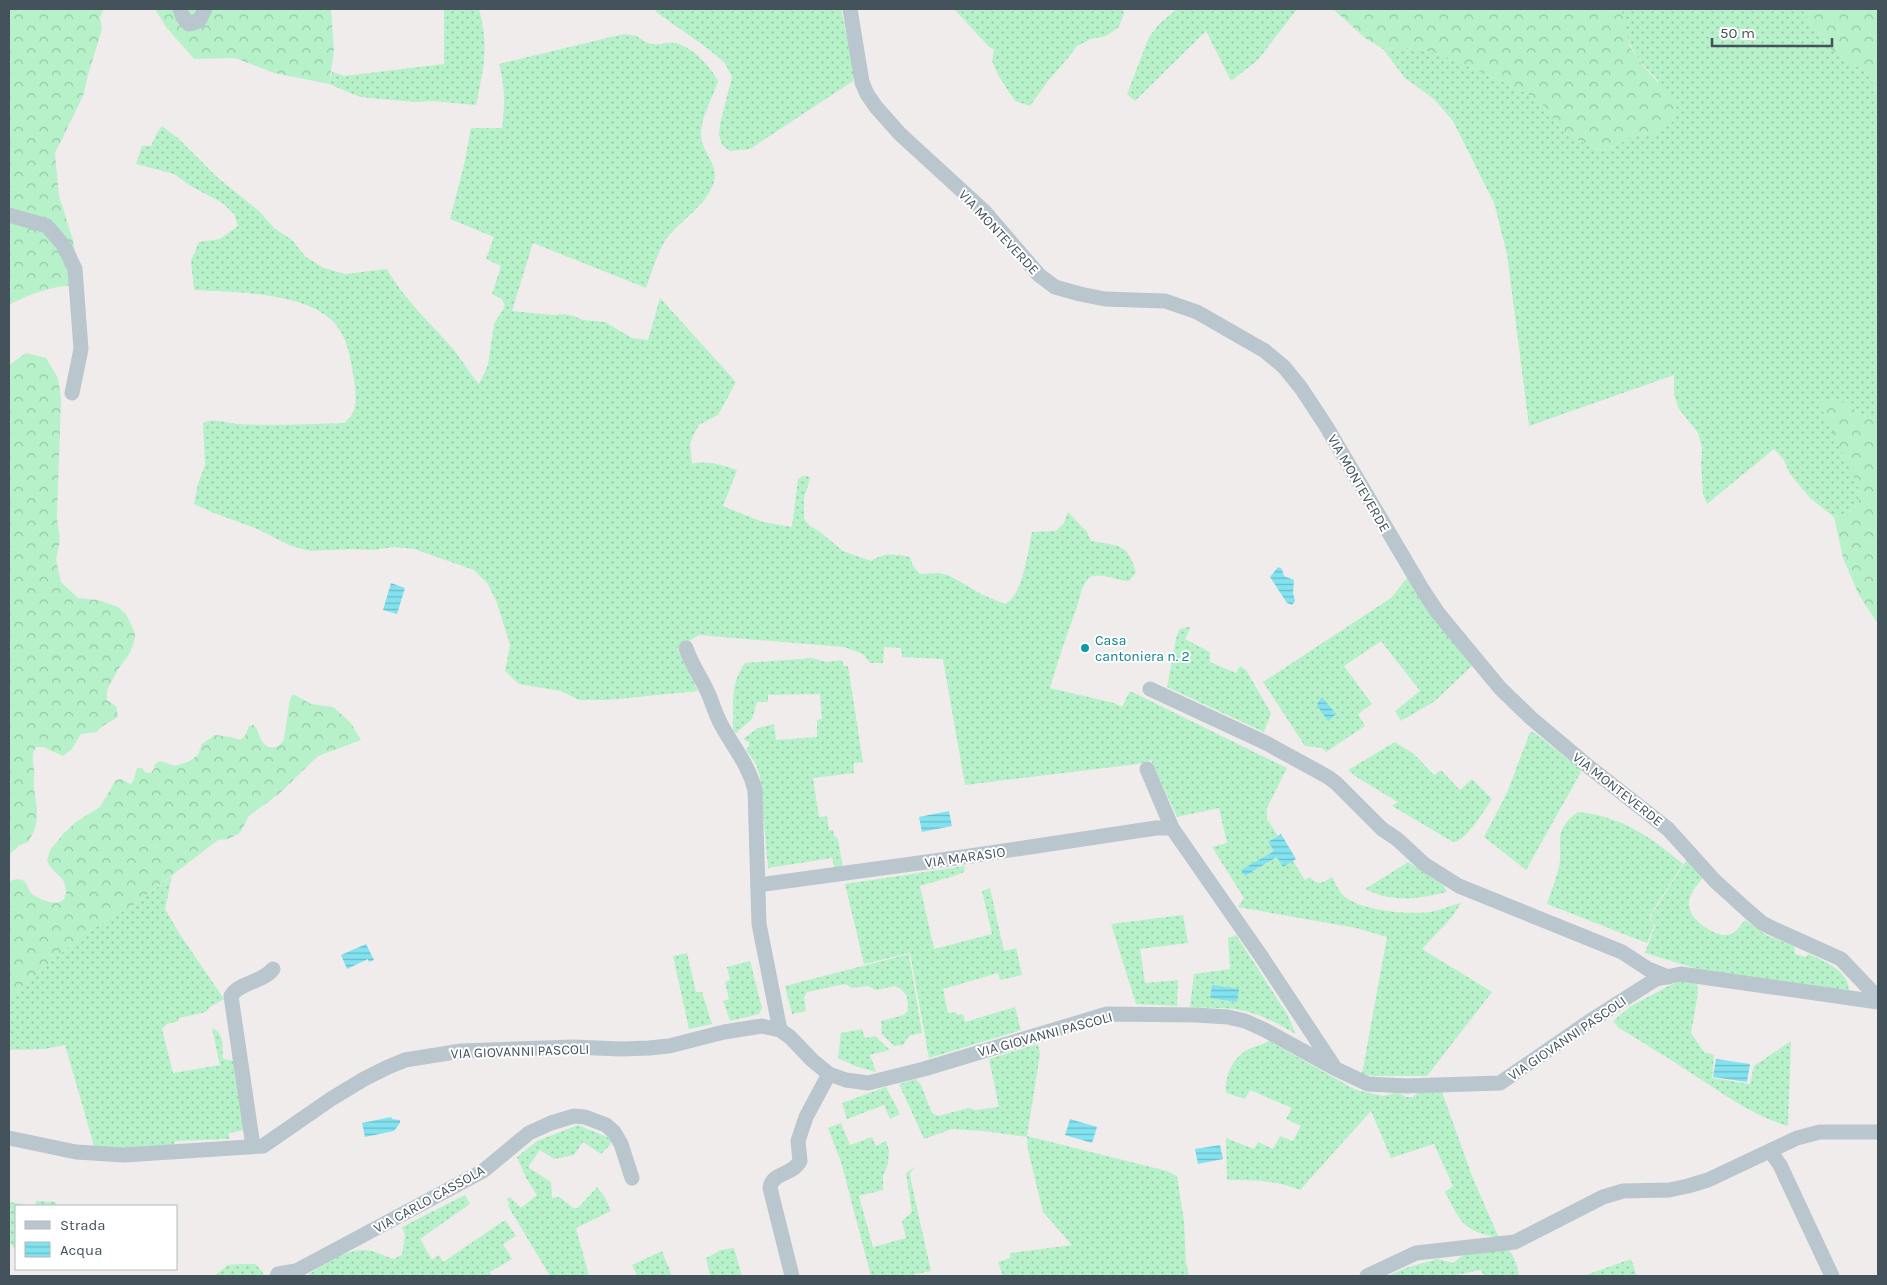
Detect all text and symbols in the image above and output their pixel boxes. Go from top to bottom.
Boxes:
scale bar [1712,15,1832,47]
text: 50 m [1720,24,1755,42]
street label: VIA MONTEVERDE [955,186,1042,278]
street label: VIA MONTEVERDE [1324,431,1393,535]
place label: Casa cantoniera n. 2 [1095,632,1190,665]
marker: Casa cantoniera n. 2 [1079,642,1091,654]
street label: VIA MONTEVERDE [1569,749,1666,830]
street label: VIA MARASIO [924,843,1006,872]
street label: VIA GIOVANNI PASCOLI [1505,993,1630,1084]
street label: VIA GIOVANNI PASCOLI [976,1008,1114,1061]
street label: VIA GIOVANNI PASCOLI [450,1041,590,1062]
street label: VIA CARLO CASSOLA [371,1162,488,1237]
legend [15,1205,178,1270]
text: Strada [60,1216,106,1234]
text: Acqua [60,1241,102,1259]

